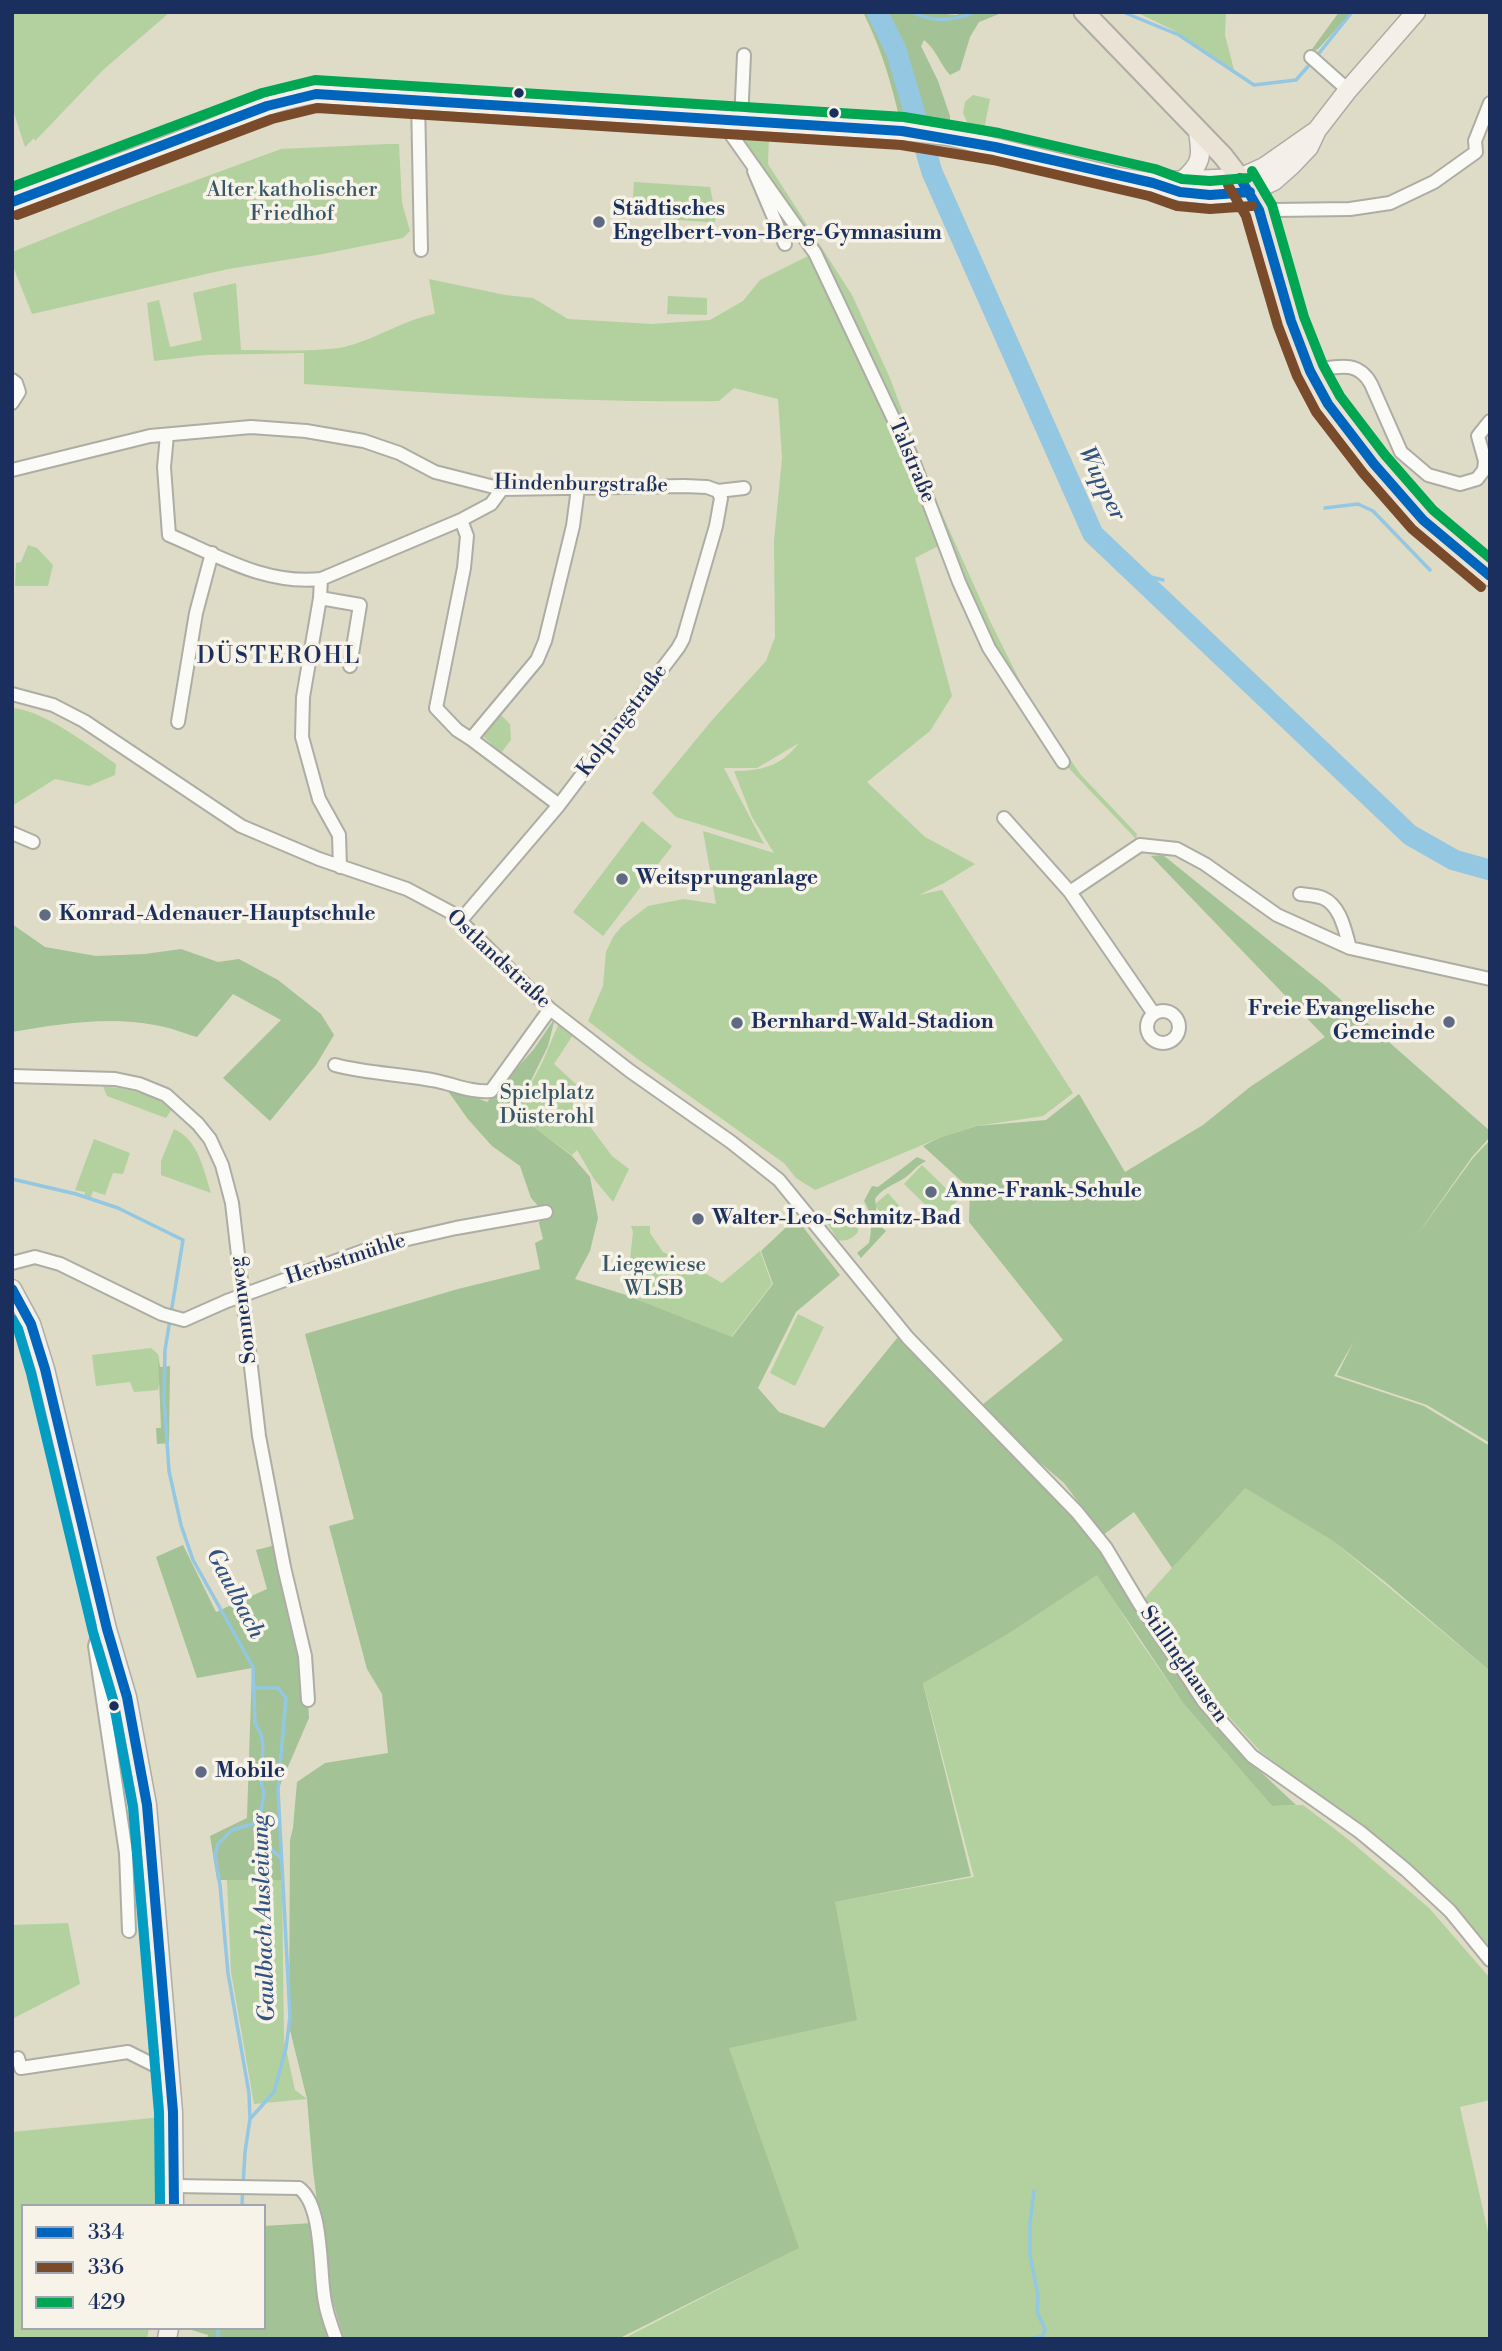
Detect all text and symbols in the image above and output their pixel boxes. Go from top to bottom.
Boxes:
unlabelled marker [512,86,526,100]
unlabelled marker [827,106,841,120]
park label: Alter katholischer Friedhof [206,178,378,228]
place label: Städtisches Engelbert-von-Berg-Gymnasium [613,197,942,247]
marker: Städtisches Engelbert-von-Berg-Gymnasium [591,214,607,230]
street label: Talstraße [882,415,940,507]
water label: Wupper [1071,443,1131,525]
street label: Hindenburgstraße [494,471,668,499]
district label: DÜSTEROHL [198,643,360,671]
street label: Kolpingstraße [572,660,674,782]
place label: Weitsprunganlage [636,866,818,892]
marker: Weitsprunganlage [614,871,630,887]
place label: Konrad-Adenauer-Hauptschule [59,902,376,928]
street label: Ostlandstraße [441,905,555,1015]
marker: Konrad-Adenauer-Hauptschule [37,907,53,923]
place label: Freie Evangelische Gemeinde [1248,997,1435,1047]
place label: Bernhard-Wald-Stadion [751,1010,994,1036]
marker: Freie Evangelische Gemeinde [1441,1014,1457,1030]
marker: Bernhard-Wald-Stadion [729,1015,745,1031]
park label: Spielplatz Düsterohl [500,1081,594,1131]
place label: Anne-Frank-Schule [945,1179,1142,1205]
marker: Anne-Frank-Schule [923,1184,939,1200]
place label: Walter-Leo-Schmitz-Bad [712,1206,961,1232]
marker: Walter-Leo-Schmitz-Bad [690,1211,706,1227]
street label: Herbstmühle [283,1229,409,1291]
park label: Liegewiese WLSB [602,1253,706,1303]
street label: Sonnenweg [225,1255,263,1365]
water label: Gaulbach [199,1544,269,1644]
street label: Stillinghausen [1134,1602,1232,1728]
unlabelled marker [107,1699,121,1713]
place label: Mobile [215,1759,285,1785]
marker: Mobile [193,1764,209,1780]
water label: Gaulbach Ausleitung [248,1813,282,2023]
legend [21,2204,266,2330]
text: 334 [88,2220,124,2246]
text: 336 [88,2255,124,2281]
text: 429 [88,2290,125,2316]

